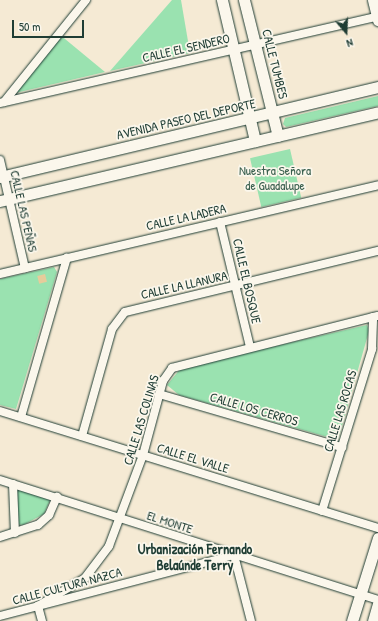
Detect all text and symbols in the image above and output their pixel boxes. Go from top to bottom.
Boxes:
scale bar [14,12,86,38]
north arrow [326,12,366,52]
text: 50 m [19,18,40,35]
street label: CALLE TUMBES [259,28,291,100]
street label: CALLE EL SENDERO [141,30,231,66]
text: N [345,36,355,51]
street label: AVENIDA PASEO DEL DEPORTE [115,95,257,143]
park label: Nuestra Señora de Guadalupe [239,163,311,194]
street label: CALLE LAS PEÑAS [7,169,41,253]
street label: CALLE LA LADERA [145,200,227,234]
street label: CALLE EL BOSQUE [230,237,264,325]
street label: CALLE LA LLANURA [139,267,229,303]
street label: CALLE LAS ROCAS [320,368,360,454]
street label: CALLE LAS COLINAS [120,373,162,467]
street label: CALLE LOS CERROS [208,389,300,429]
street label: CALLE EL VALLE [155,440,231,476]
street label: EL MONTE [145,507,195,537]
district label: Urbanización Fernando Belaúnde Terry [138,541,252,574]
street label: CALLE CULTURA NAZCA [11,564,123,608]

